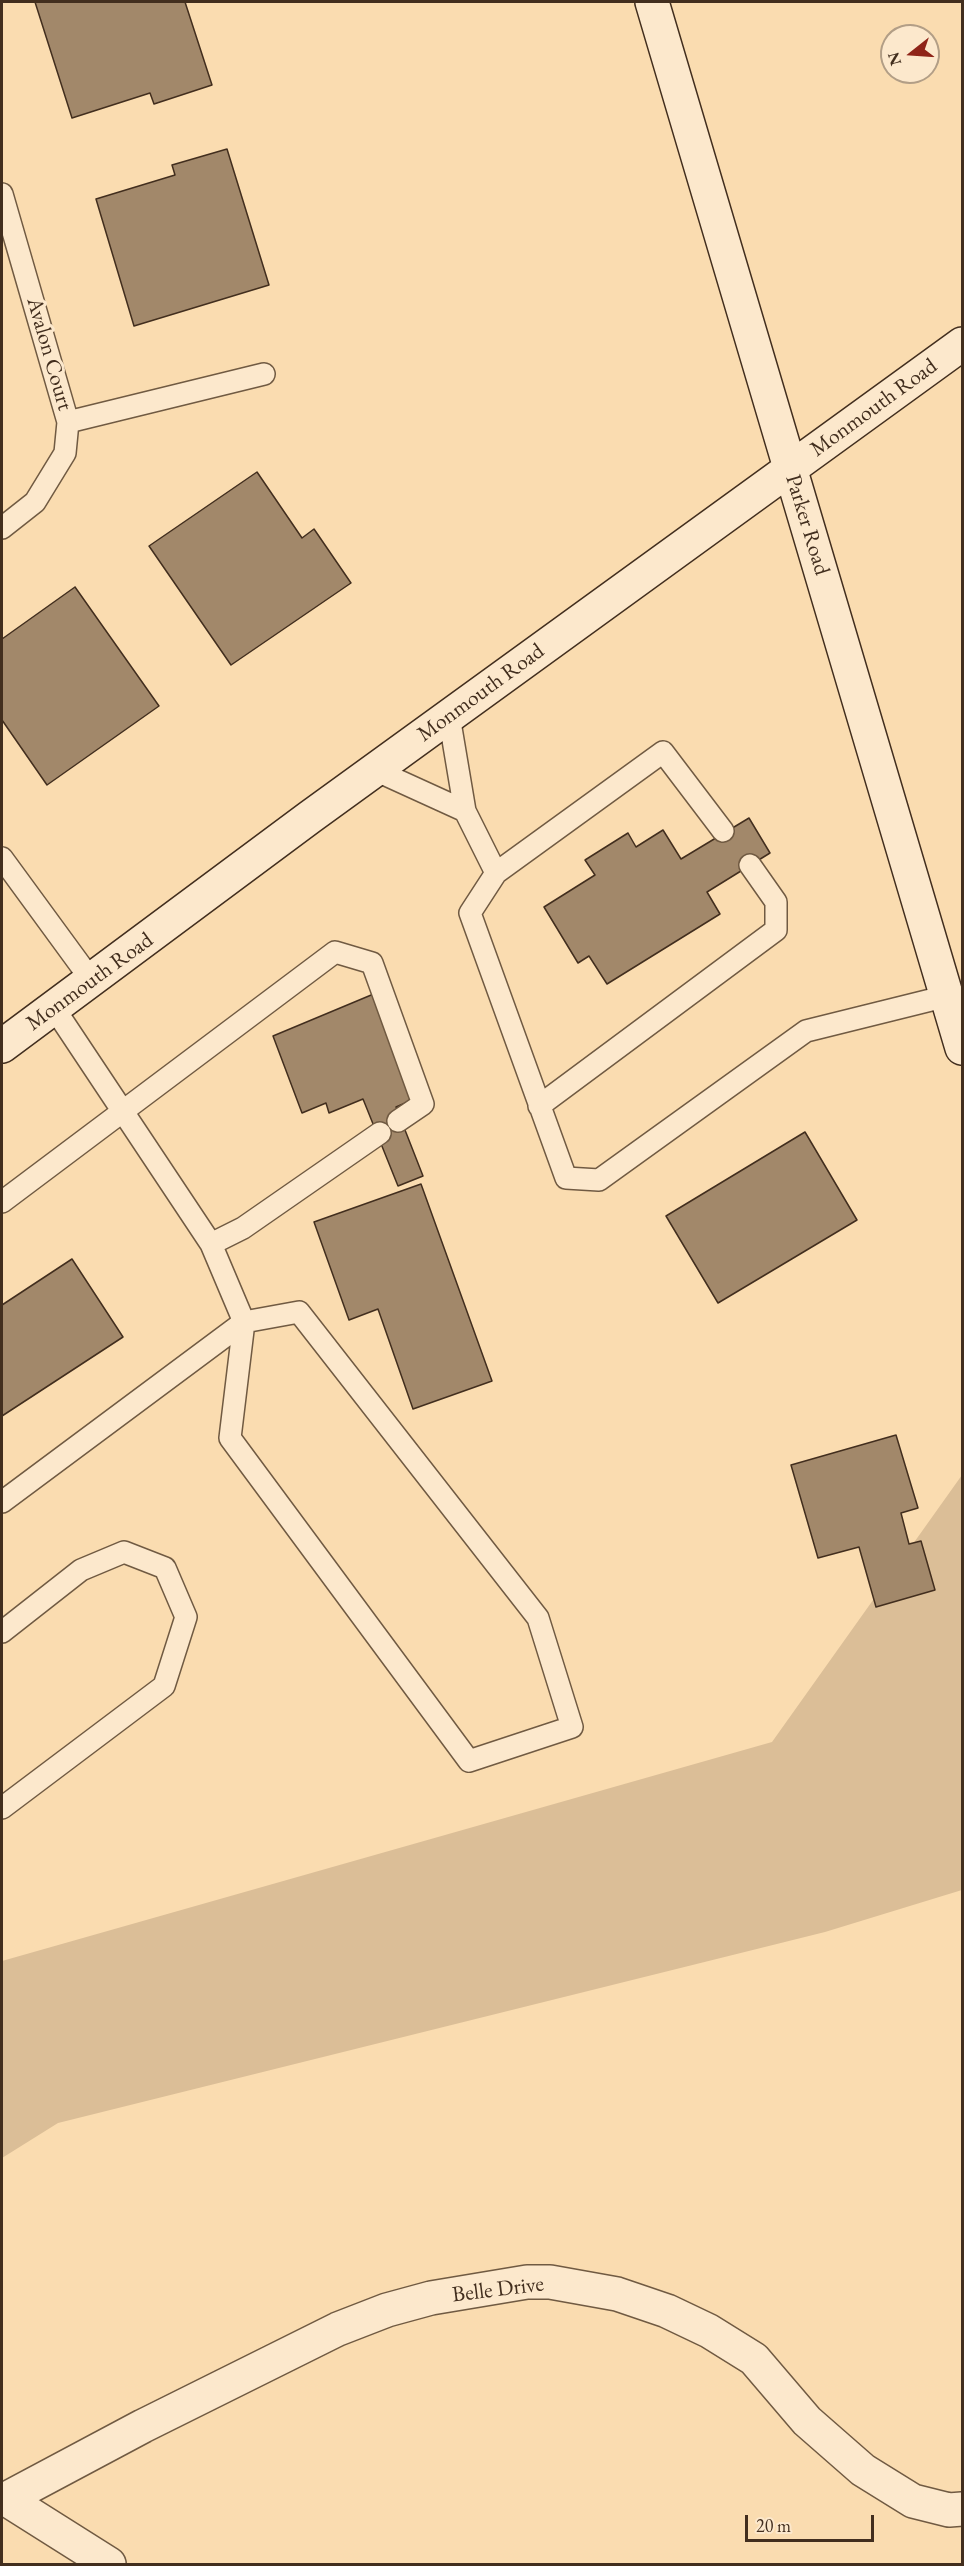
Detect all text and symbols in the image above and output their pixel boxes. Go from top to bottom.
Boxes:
north arrow [880,24,940,84]
text: N [882,50,906,68]
street label: Avalon Court [20,294,78,414]
street label: Monmouth Road [805,353,943,463]
street label: Parker Road [779,471,835,579]
street label: Monmouth Road [412,638,550,748]
street label: Monmouth Road [21,927,159,1037]
street label: Belle Drive [451,2271,545,2309]
scale bar [748,2503,877,2541]
text: 20 m [756,2514,791,2537]

